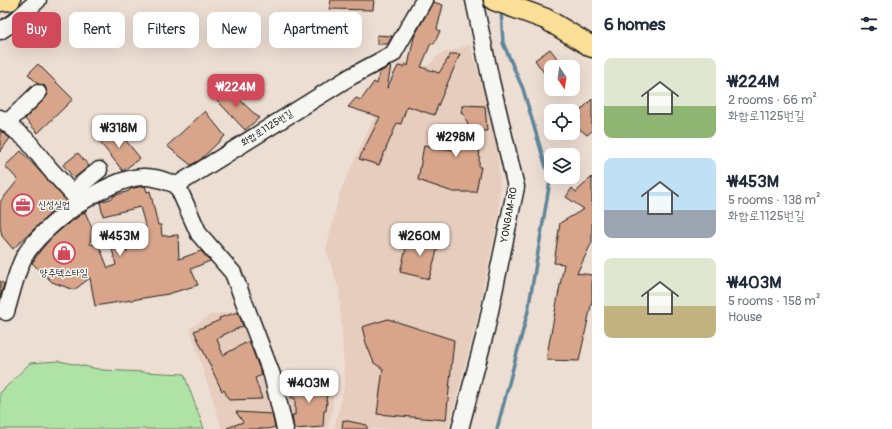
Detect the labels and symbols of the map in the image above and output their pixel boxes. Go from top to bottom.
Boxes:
north arrow [544,60,580,96]
pin: ₩224M [208,74,264,108]
street label: 화합로1125번길 [239,107,295,149]
pin: ₩318M [91,115,147,149]
pin: ₩298M [428,124,484,158]
street label: YONGAM-RO [498,187,520,244]
office icon: 신성실업 [10,192,36,218]
place label: 신성실업 [38,199,70,211]
pin: ₩453M [92,223,148,257]
pin: ₩260M [392,223,448,257]
shop icon: 양주텍스타일 [51,240,77,266]
place label: 양주텍스타일 [40,267,88,279]
pin: ₩403M [281,370,337,404]

